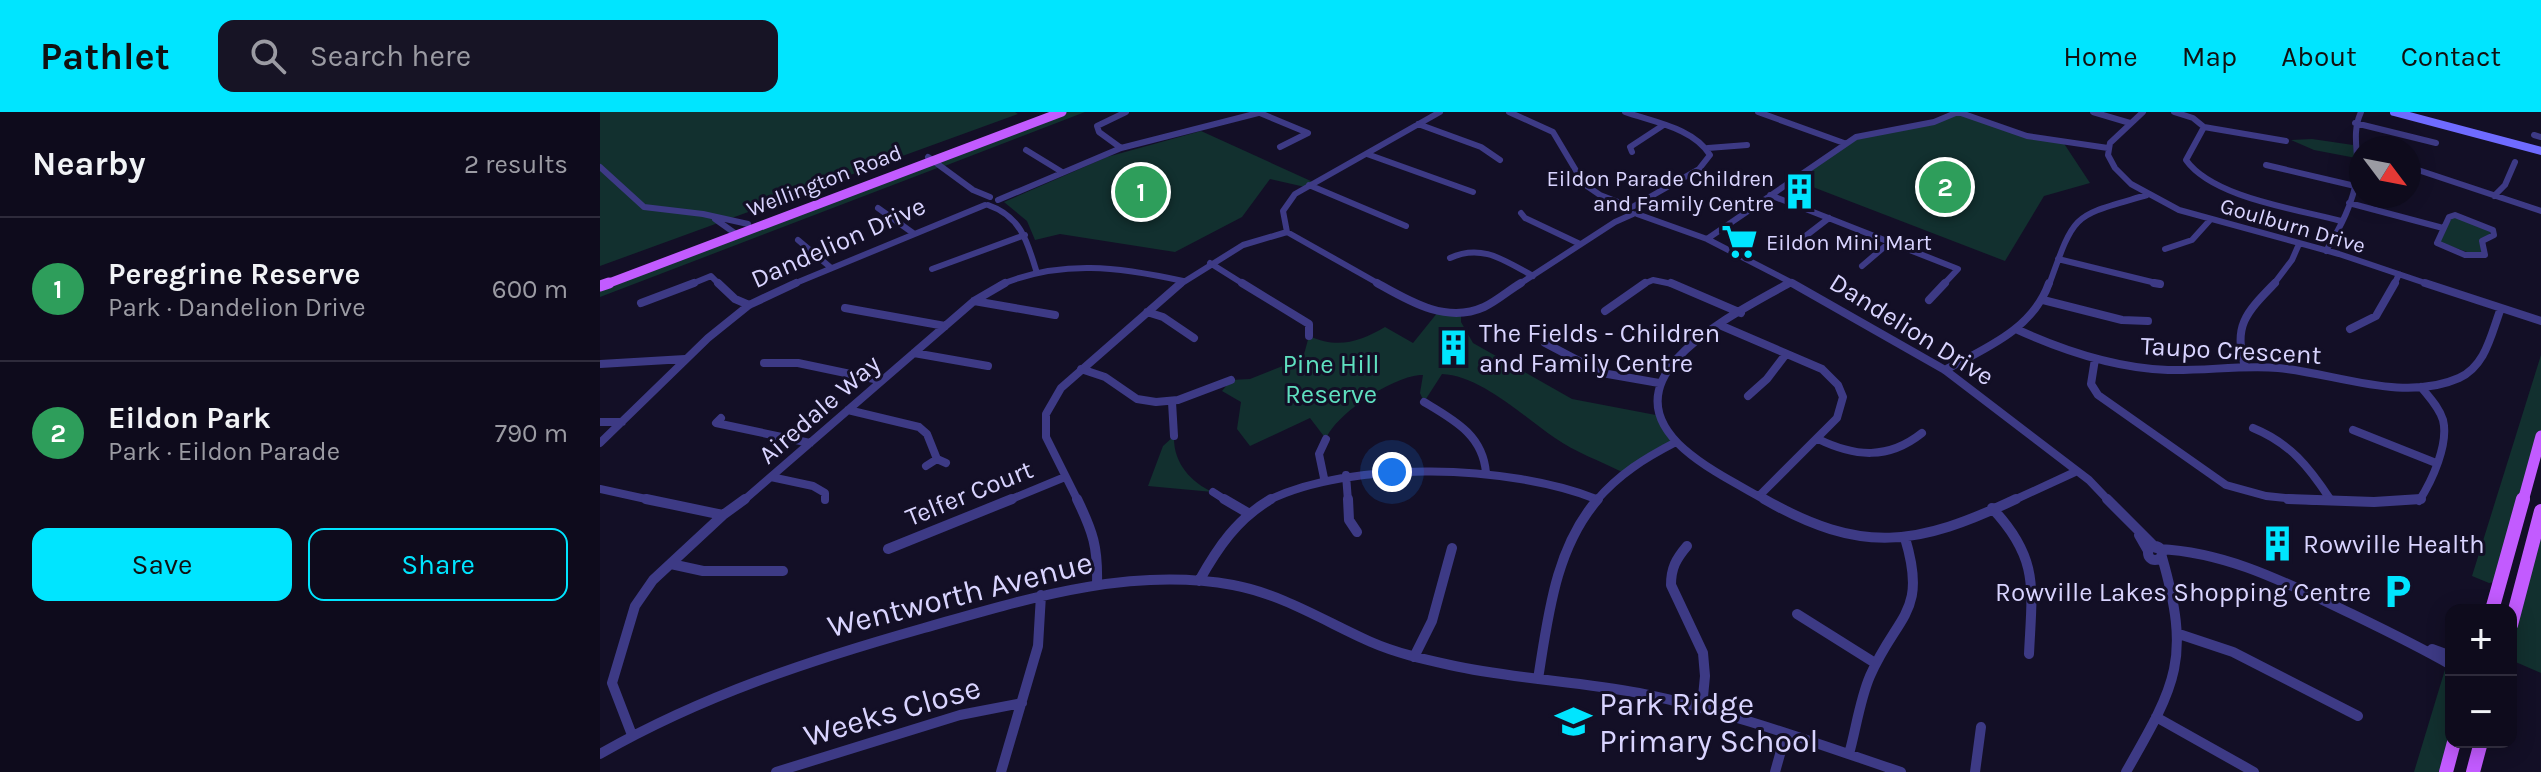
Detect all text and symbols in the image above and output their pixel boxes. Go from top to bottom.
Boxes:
search box [218,20,778,92]
text: Pathlet [40,34,170,79]
icon: search [246,34,290,78]
text: Search here [310,38,471,74]
text: Home [2063,40,2138,73]
text: Map [2182,40,2237,73]
text: About [2281,40,2357,73]
text: Contact [2401,40,2501,73]
north arrow [2349,136,2421,208]
street label: Wellington Road [743,139,906,223]
text: Nearby [32,144,146,184]
text: 2 results [464,149,568,180]
pin: 2 [1919,157,1971,217]
pin: 1 [1115,162,1167,222]
place label: Eildon Parade Children and Family Centre [1546,166,1774,217]
building icon: Eildon Parade Children and Family Centre [1781,172,1819,210]
street label: Dandelion Drive [746,190,930,295]
street label: Goulburn Drive [2217,193,2368,259]
supermarket icon: Eildon Mini Mart [1721,223,1759,261]
place label: Eildon Mini Mart [1766,230,1932,256]
text: Peregrine Reserve [108,256,360,292]
street label: Dandelion Drive [1824,267,2000,392]
text: 1 [53,274,63,305]
text: 600 m [492,274,568,305]
text: Park · Dandelion Drive [108,292,366,323]
place label: The Fields - Children and Family Centre [1479,318,1720,379]
building icon: The Fields - Children and Family Centre [1434,329,1472,367]
street label: Taupo Crescent [2140,330,2322,371]
street label: Airedale Way [752,348,886,471]
park label: Pine Hill Reserve [1282,349,1380,410]
text: Eildon Park [108,400,271,436]
text: 2 [50,418,66,449]
text: 790 m [495,418,568,449]
text: Park · Eildon Parade [108,436,340,467]
your location [1372,452,1412,492]
street label: Telfer Court [901,454,1038,533]
building icon: Rowville Health [2258,525,2296,563]
button: Save [32,528,292,601]
button: Share [308,528,568,601]
place label: Rowville Health [2303,529,2485,560]
street label: Wentworth Avenue [824,544,1096,645]
parking icon: Rowville Lakes Shopping Centre [2378,573,2416,611]
place label: Rowville Lakes Shopping Centre [1995,577,2371,608]
map controls [2445,604,2517,748]
button: + [2445,604,2517,676]
street label: Weeks Close [799,669,985,754]
button: − [2445,676,2517,748]
place label: Park Ridge Primary School [1599,686,1819,760]
school or university icon: Park Ridge Primary School [1554,703,1592,741]

